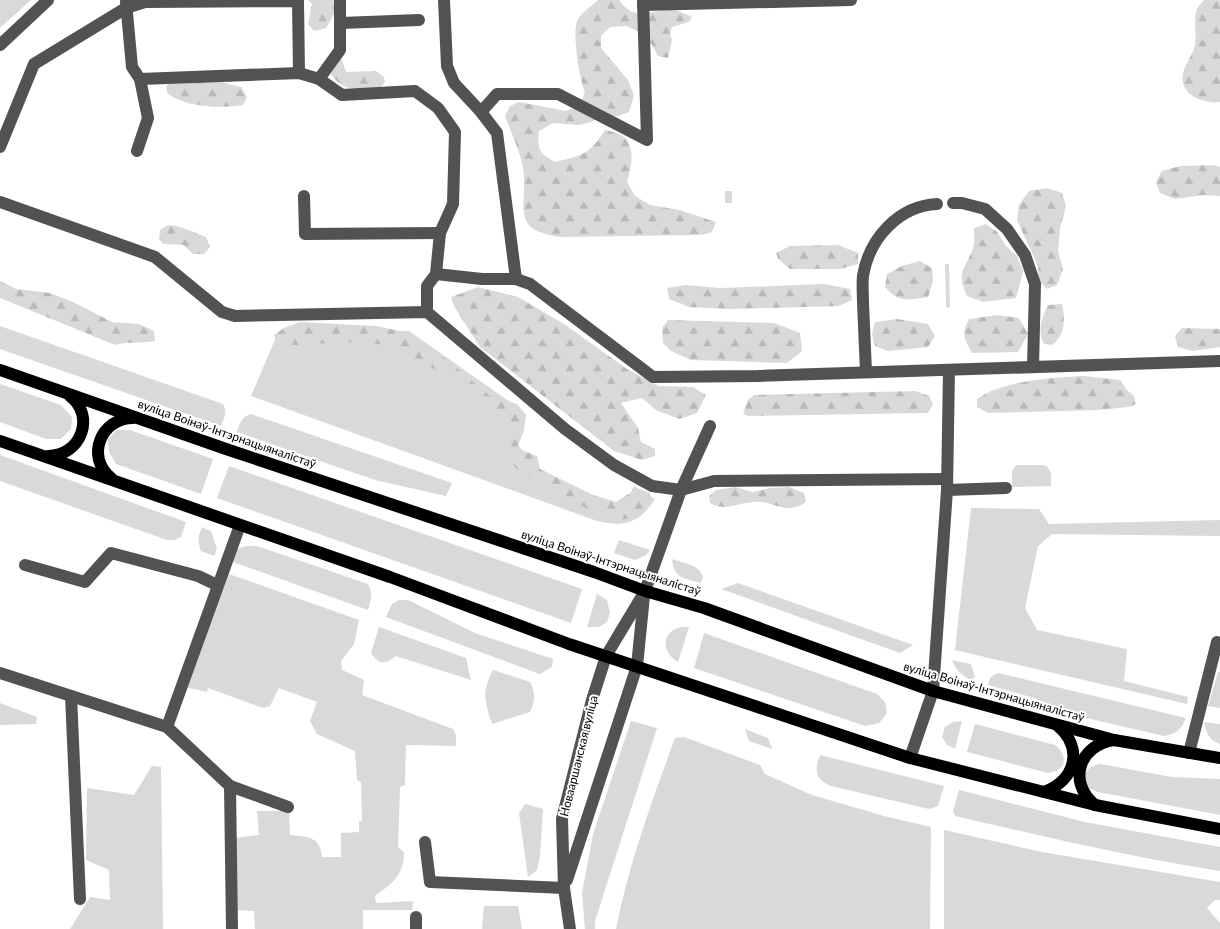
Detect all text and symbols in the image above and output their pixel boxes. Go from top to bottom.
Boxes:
street label: вуліца Воінаў-Інтэрнацыяналістаў [136,396,319,471]
street label: вуліца Воінаў-Інтэрнацыяналістаў [520,526,703,599]
street label: вуліца Воінаў-Інтэрнацыяналістаў [902,658,1087,725]
street label: Новааршанская вуліца [556,694,601,818]

